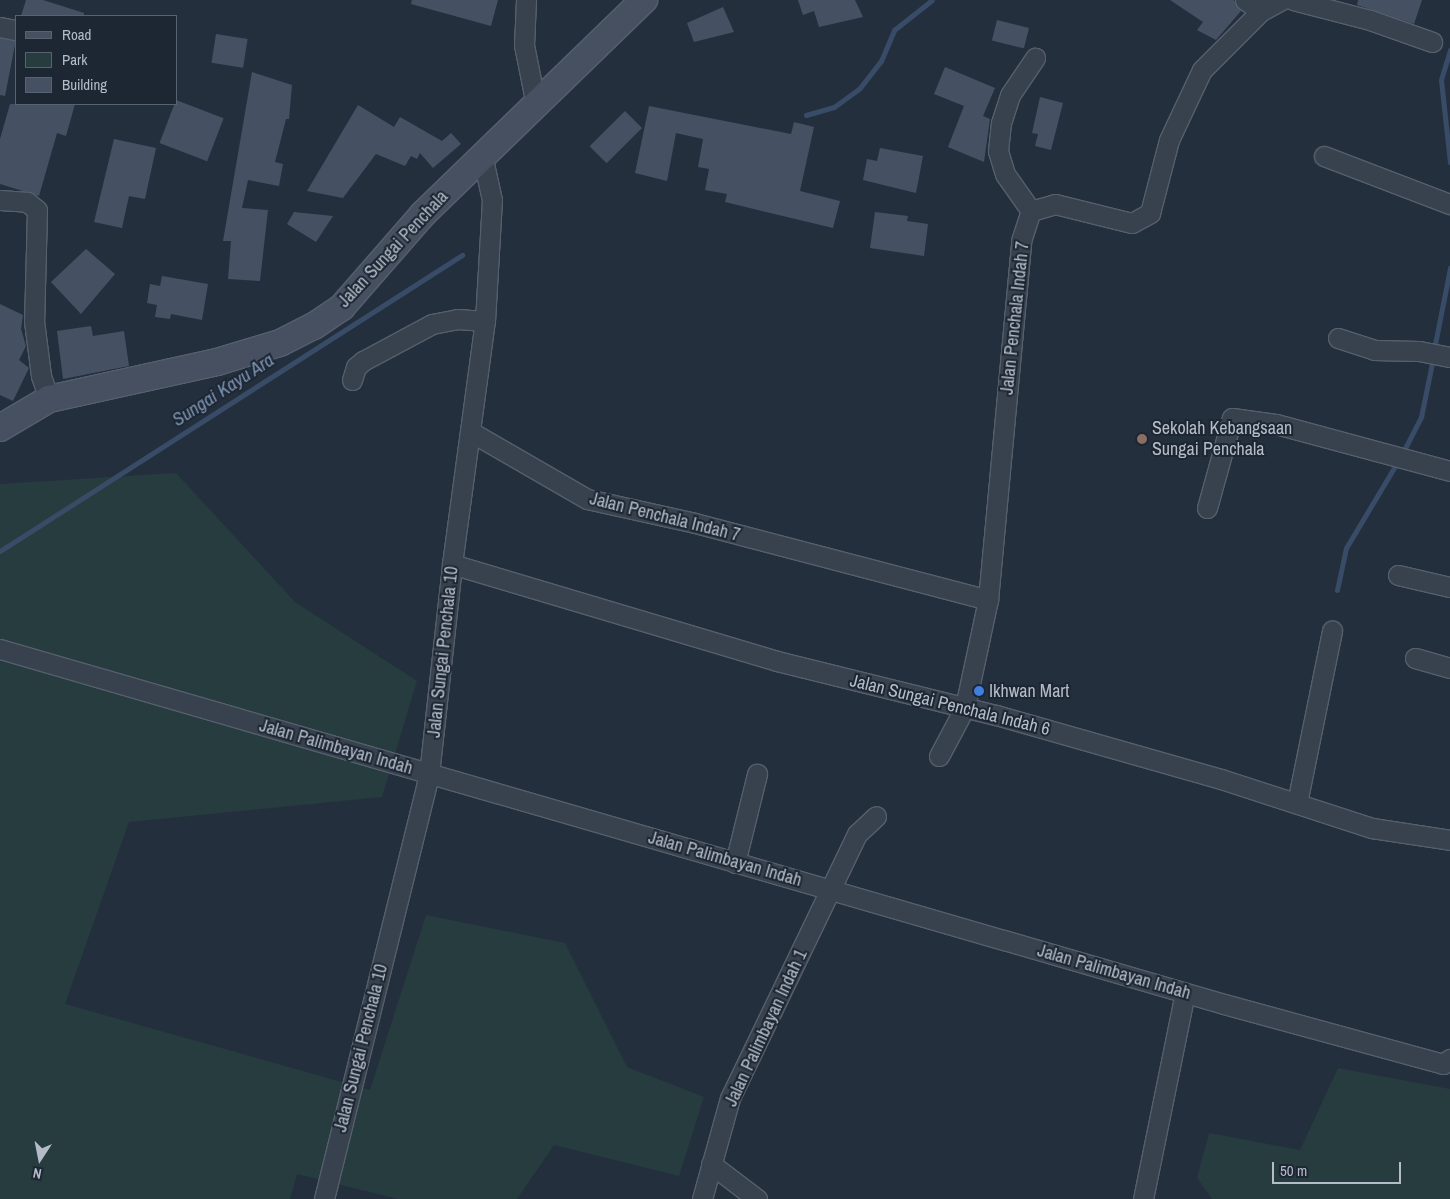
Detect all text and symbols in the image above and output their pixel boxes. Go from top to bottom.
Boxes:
legend [15,15,178,105]
text: Road [62,24,91,45]
text: Park [62,49,87,70]
text: Building [62,74,107,95]
street label: Jalan Sungai Penchala [333,186,453,312]
street label: Jalan Penchala Indah 7 [996,240,1034,396]
water label: Sungai Kayu Ara [167,348,279,432]
place label: Sekolah Kebangsaan Sungai Penchala [1152,418,1292,460]
marker: Sekolah Kebangsaan Sungai Penchala [1136,433,1148,445]
street label: Jalan Penchala Indah 7 [588,488,742,546]
street label: Jalan Sungai Penchala 10 [423,565,463,739]
street label: Jalan Sungai Penchala Indah 6 [848,670,1052,740]
place label: Ikhwan Mart [989,680,1069,702]
marker: Ikhwan Mart [973,685,985,697]
street label: Jalan Palimbayan Indah [257,715,415,779]
street label: Jalan Palimbayan Indah [646,827,804,891]
street label: Jalan Palimbayan Indah [1035,940,1193,1004]
street label: Jalan Palimbayan Indah 1 [720,946,812,1110]
street label: Jalan Sungai Penchala 10 [330,962,392,1134]
north arrow [15,1134,65,1184]
scale bar [1275,1152,1404,1184]
text: 50 m [1280,1160,1307,1181]
text: N [31,1164,43,1183]

